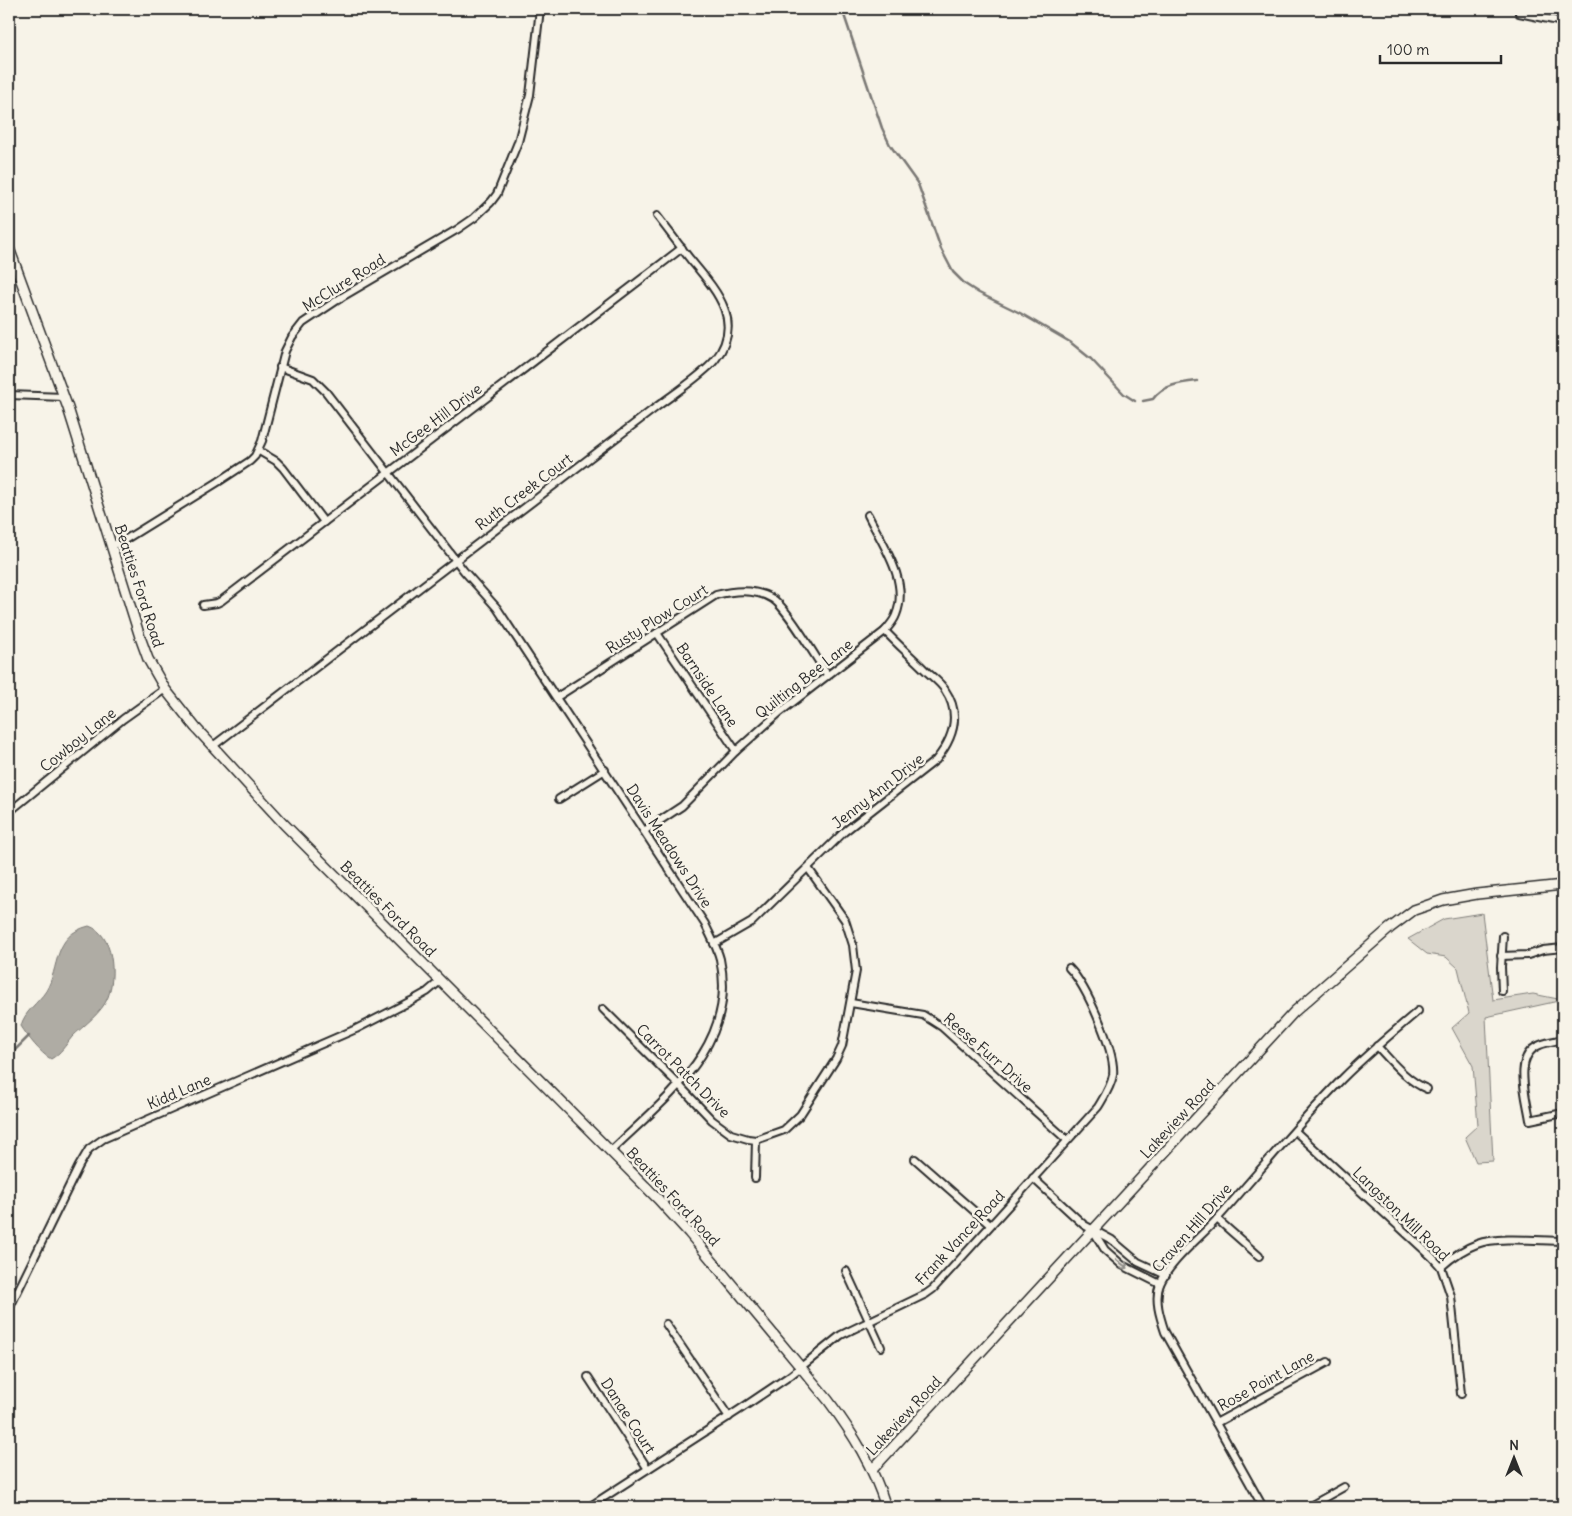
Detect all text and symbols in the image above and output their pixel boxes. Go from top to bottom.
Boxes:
scale bar [1380,32,1501,64]
text: 100 m [1387,40,1429,59]
street label: McClure Road [299,250,389,316]
street label: McGee Hill Drive [386,379,485,460]
street label: Ruth Creek Court [471,449,576,534]
street label: Beatties Ford Road [111,522,168,650]
street label: Rusty Plow Court [602,580,711,657]
street label: Quilting Bee Lane [751,635,856,723]
street label: Barnside Lane [672,639,742,730]
street label: Cowboy Lane [36,703,119,776]
street label: Jenny Ann Drive [828,749,927,832]
street label: Davis Meadows Drive [622,780,717,911]
street label: Beatties Ford Road [336,857,441,961]
street label: Reese Furr Drive [940,1009,1037,1096]
street label: Carrot Patch Drive [632,1020,734,1122]
street label: Kidd Lane [144,1070,213,1113]
street label: Lakeview Road [1136,1075,1219,1162]
street label: Beatties Ford Road [623,1143,724,1250]
street label: Langston Mill Road [1349,1163,1454,1265]
street label: Craven Hill Drive [1148,1179,1235,1276]
street label: Frank Vance Road [911,1186,1008,1289]
one-way arrow [1115,1258,1128,1269]
street label: Rose Point Lane [1214,1346,1317,1415]
street label: Lakeview Road [862,1372,945,1459]
street label: Danae Court [597,1374,660,1457]
north arrow [1490,1434,1540,1484]
text: N [1509,1436,1519,1454]

